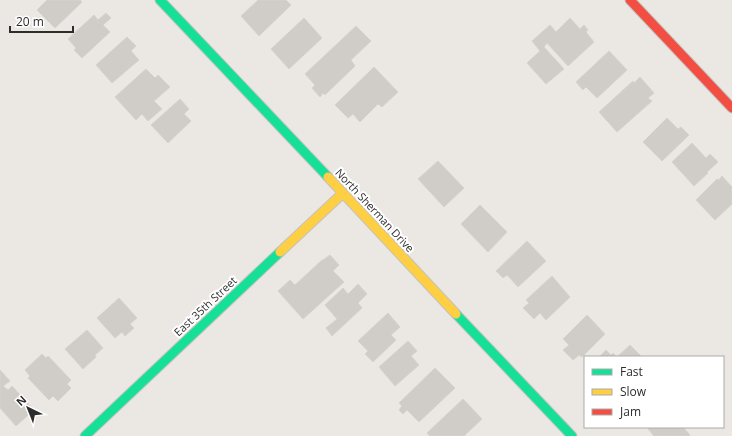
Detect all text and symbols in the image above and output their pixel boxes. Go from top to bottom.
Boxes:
scale bar [10,8,73,34]
text: 20 m [16,13,44,30]
street label: North Sherman Drive [332,165,418,255]
street label: East 35th Street [170,273,240,339]
legend [584,356,724,428]
text: Fast [620,363,643,380]
text: Slow [620,383,647,400]
north arrow [8,388,48,428]
text: N [12,392,29,409]
text: Jam [619,403,641,420]

